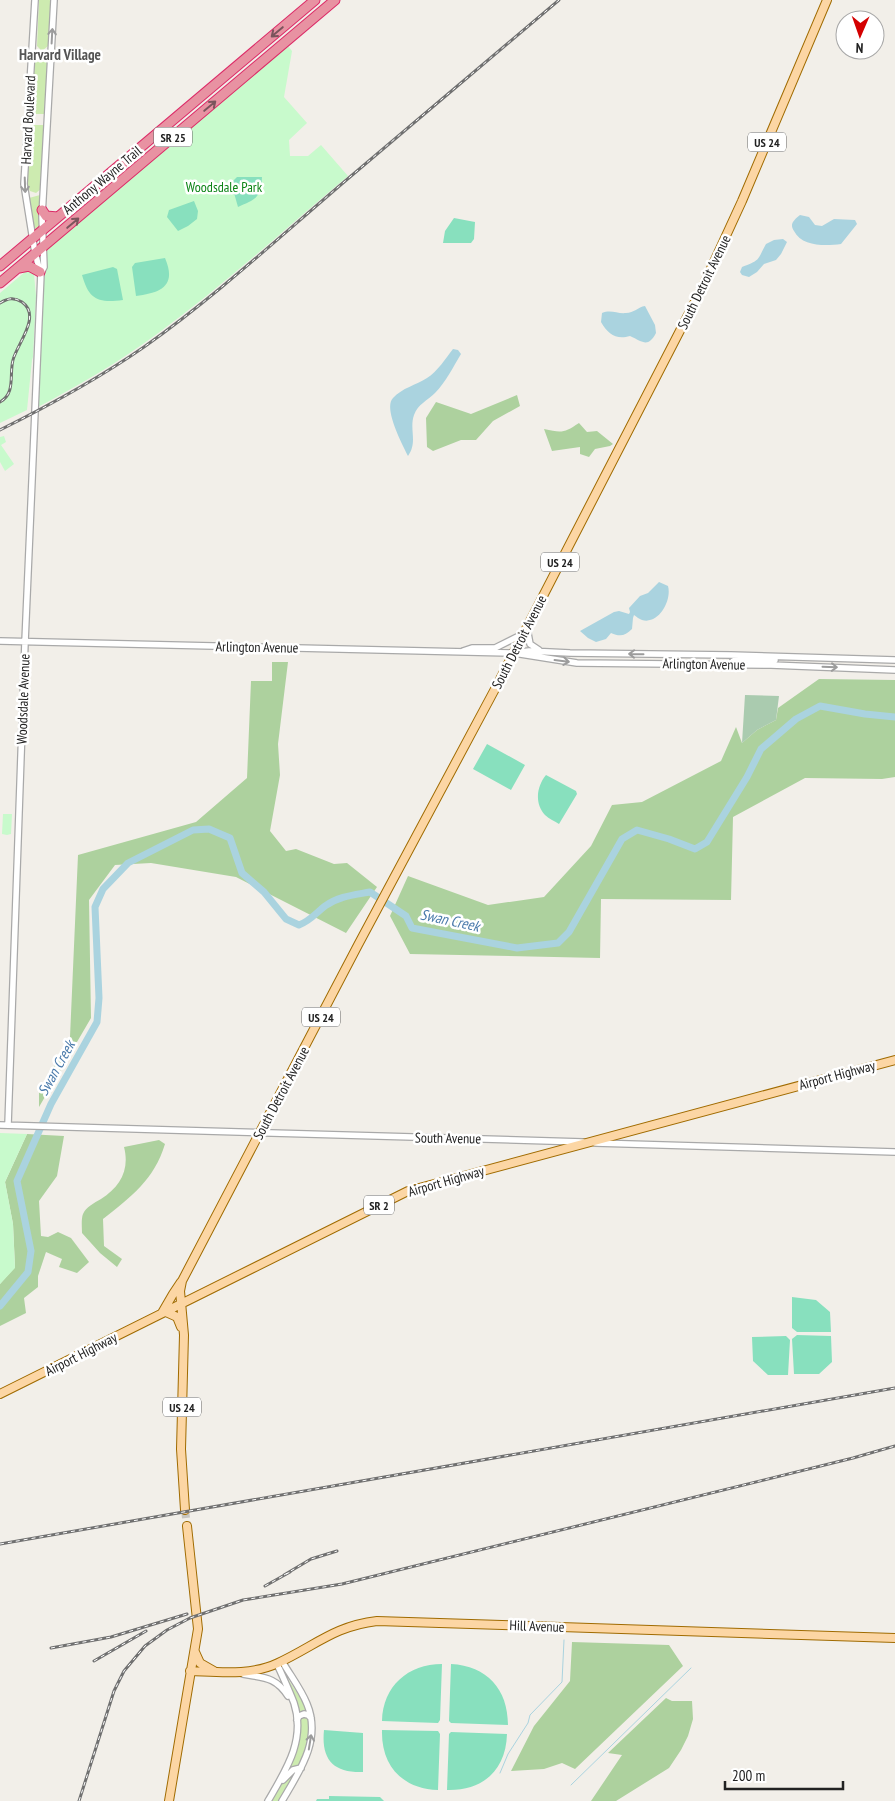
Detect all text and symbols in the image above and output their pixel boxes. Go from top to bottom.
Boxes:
north arrow [835,10,885,60]
one-way arrow [271,26,284,37]
one-way arrow [48,28,57,44]
text: N [855,39,864,57]
district label: Harvard Village [19,45,101,64]
street label: Harvard Boulevard [17,75,39,165]
one-way arrow [203,101,216,112]
road number: SR 25 [154,128,192,146]
road number: US 24 [748,132,786,152]
street label: Anthony Wayne Trail [59,141,146,218]
one-way arrow [20,176,30,192]
park label: Woodsdale Park [186,178,263,196]
one-way arrow [66,217,79,228]
street label: South Detroit Avenue [673,232,735,332]
road number: US 24 [541,552,579,572]
street label: South Detroit Avenue [488,592,550,692]
street label: Arlington Avenue [215,637,299,657]
one-way arrow [629,649,645,659]
street label: Woodsdale Avenue [12,653,34,745]
street label: Arlington Avenue [662,654,746,674]
one-way arrow [554,656,570,666]
one-way arrow [821,663,837,672]
water label: Swan Creek [419,904,483,936]
road number: US 24 [302,1008,340,1026]
water label: Swan Creek [33,1035,80,1099]
street label: South Detroit Avenue [249,1043,313,1143]
street label: Airport Highway [797,1056,878,1094]
street label: South Avenue [415,1128,481,1148]
street label: Airport Highway [406,1161,487,1200]
road number: SR 2 [364,1196,394,1214]
street label: Airport Highway [42,1328,121,1380]
road number: US 24 [163,1398,201,1416]
street label: Hill Avenue [509,1616,565,1636]
one-way arrow [306,1734,316,1750]
scale bar [725,1758,842,1790]
text: 200 m [732,1766,765,1785]

